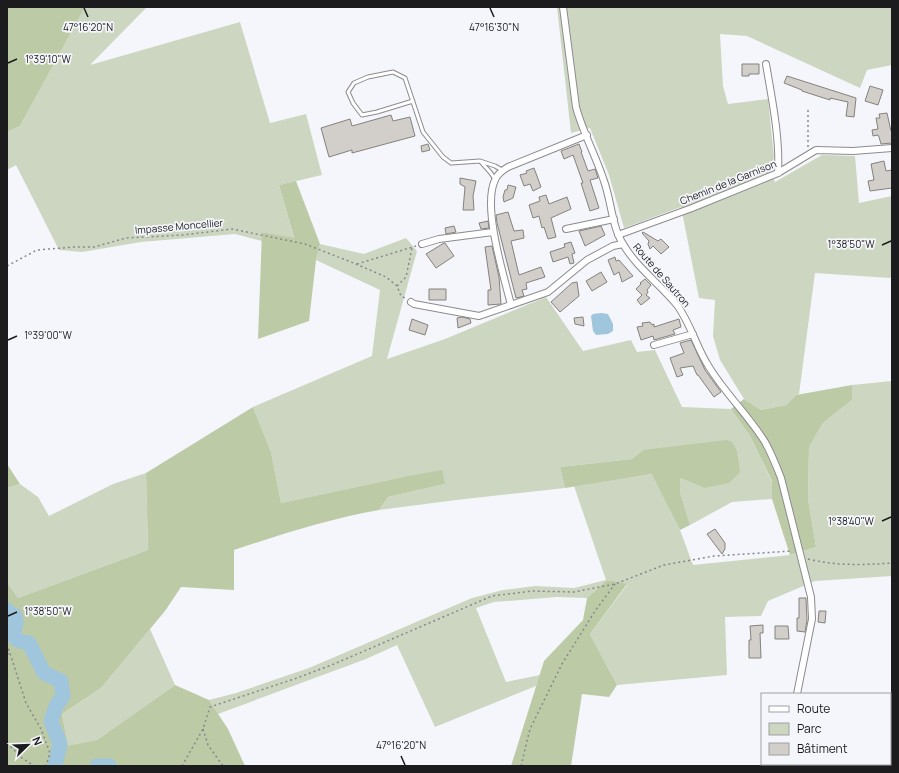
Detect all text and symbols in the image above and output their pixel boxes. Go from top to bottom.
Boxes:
text: 47°16'20"N [63,20,113,34]
text: 47°16'30"N [469,20,519,34]
text: 1°39'10"W [25,52,71,66]
street label: Chemin de la Garnison [678,156,778,208]
street label: Impasse Moncellier [134,215,224,237]
text: 1°38'50"W [827,237,875,251]
street label: Route de Sautron [630,240,694,310]
text: 1°39'00"W [24,328,73,342]
text: 1°38'40"W [828,514,875,528]
text: 1°38'50"W [24,604,72,618]
legend [761,693,891,765]
text: Route [797,700,830,717]
text: Parc [797,720,822,737]
north arrow [8,725,48,765]
text: N [29,734,46,748]
text: 47°16'20"N [376,738,426,752]
text: Bâtiment [797,740,848,757]

